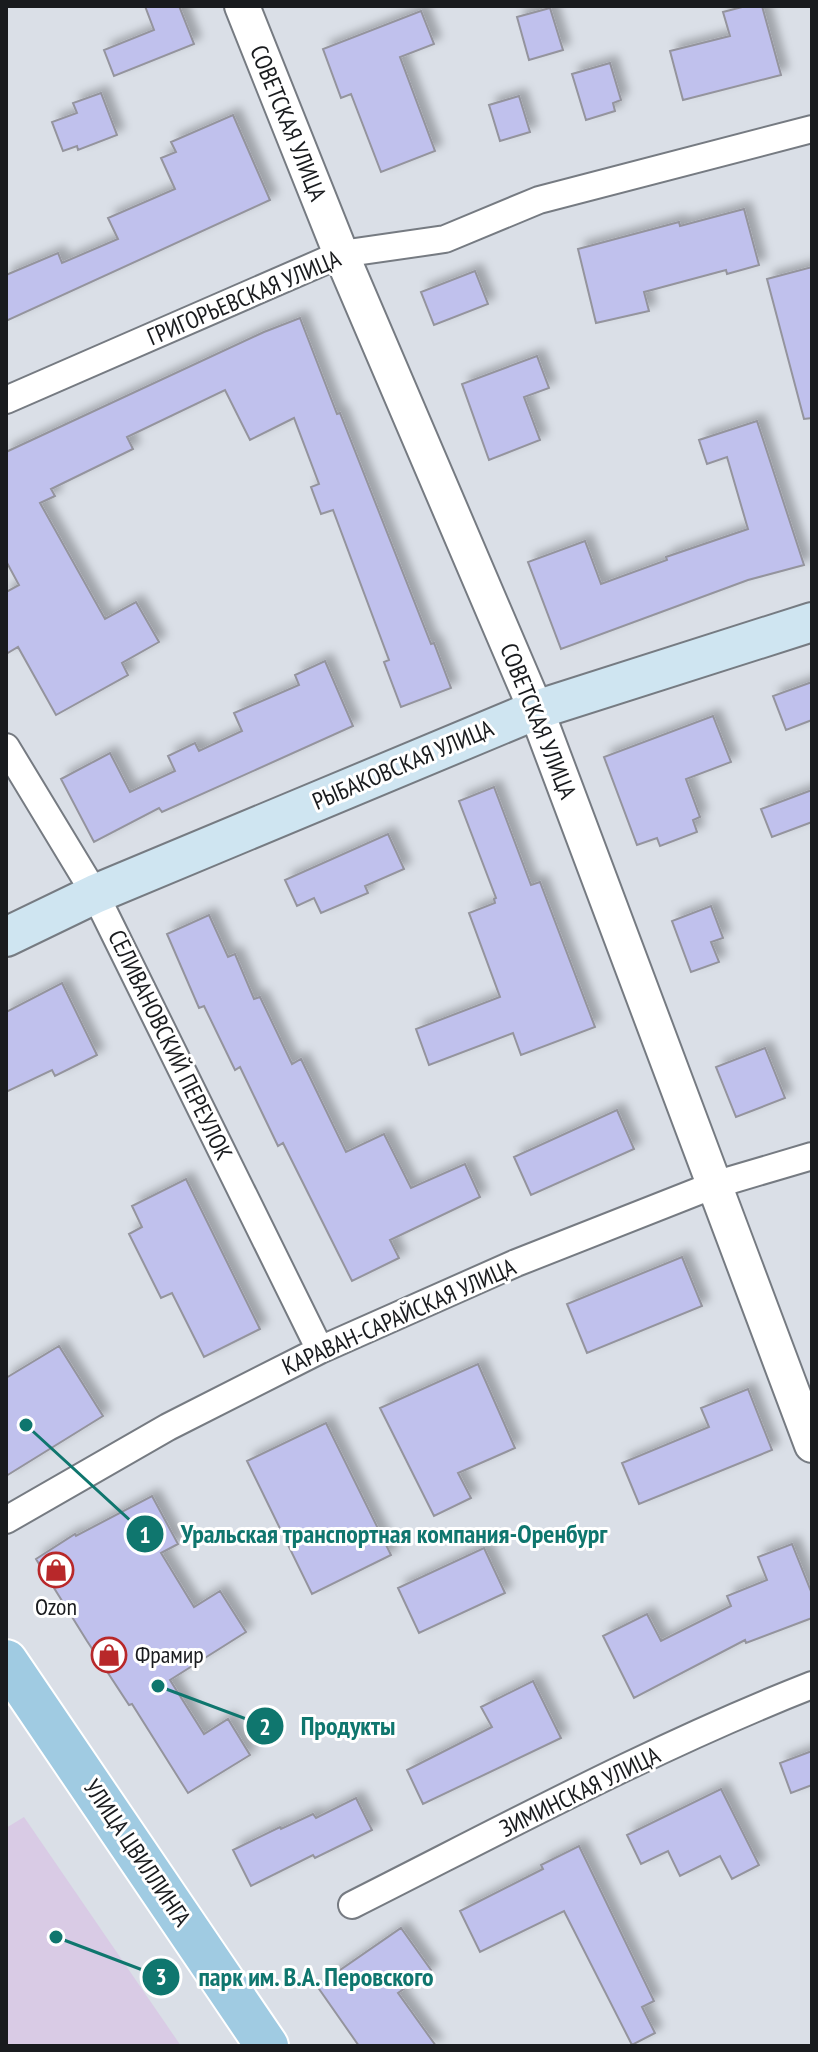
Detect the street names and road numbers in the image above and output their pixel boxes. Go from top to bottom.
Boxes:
street label: СОВЕТСКАЯ УЛИЦА [243,40,334,206]
street label: ГРИГОРЬЕВСКАЯ УЛИЦА [142,243,346,352]
street label: СОВЕТСКАЯ УЛИЦА [493,638,584,804]
street label: РЫБАКОВСКАЯ УЛИЦА [308,712,499,817]
street label: СЕЛИВАНОВСКИЙ ПЕРЕУЛОК [101,925,240,1165]
street label: КАРАВАН-САРАЙСКАЯ УЛИЦА [277,1251,521,1382]
street label: ЗИМИНСКАЯ УЛИЦА [494,1739,666,1844]
street label: УЛИЦА ЦВИЛЛИНГА [77,1773,198,1933]

